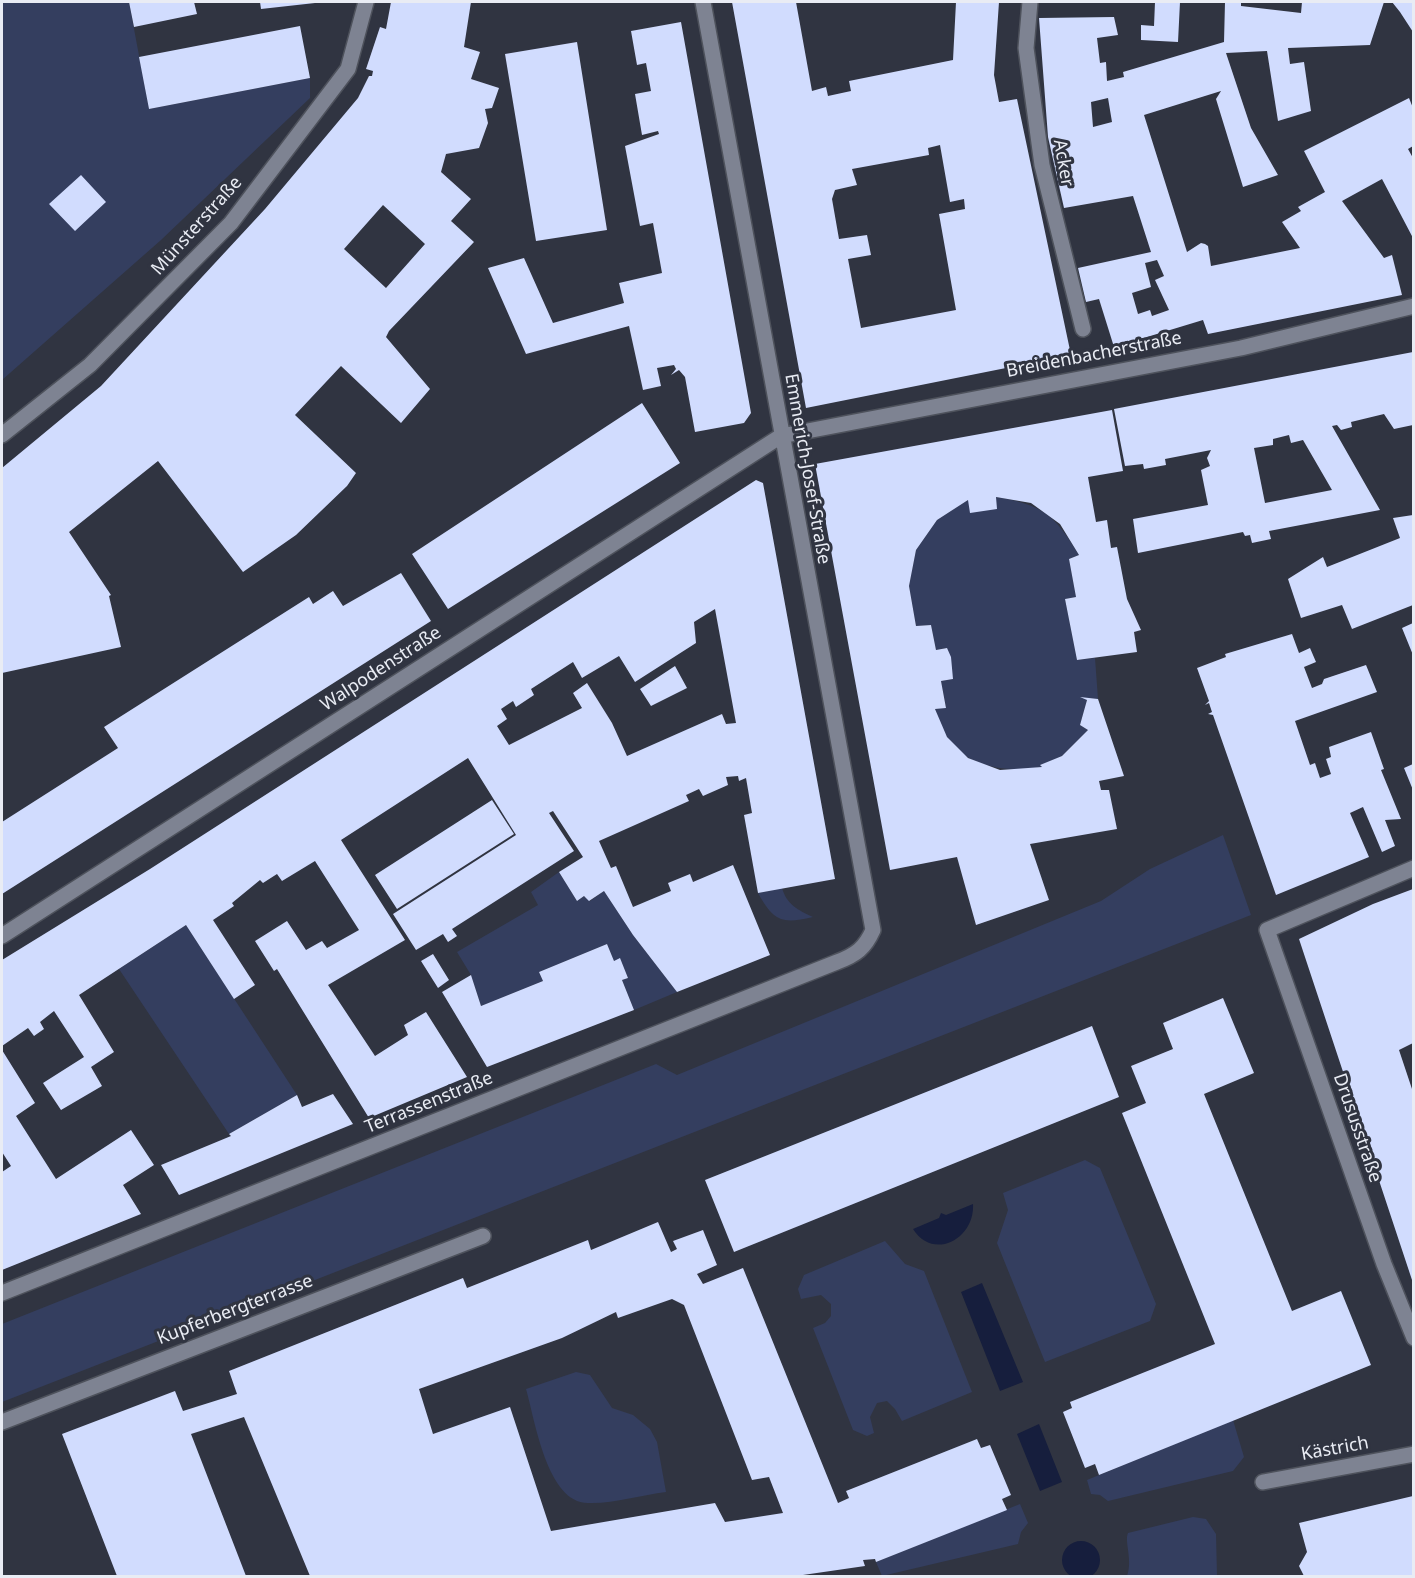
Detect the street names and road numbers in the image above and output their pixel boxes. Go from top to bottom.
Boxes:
street label: Acker [1048,138,1078,188]
street label: Münsterstraße [147,172,247,280]
street label: Breidenbacherstraße [1004,327,1184,383]
street label: Emmerich-Josef-Straße [780,372,834,566]
street label: Walpodenstraße [317,622,445,716]
street label: Terrassenstraße [362,1068,496,1138]
street label: Drususstraße [1328,1071,1386,1185]
street label: Kupferbergterrasse [154,1270,316,1350]
street label: Kästrich [1300,1432,1370,1466]

